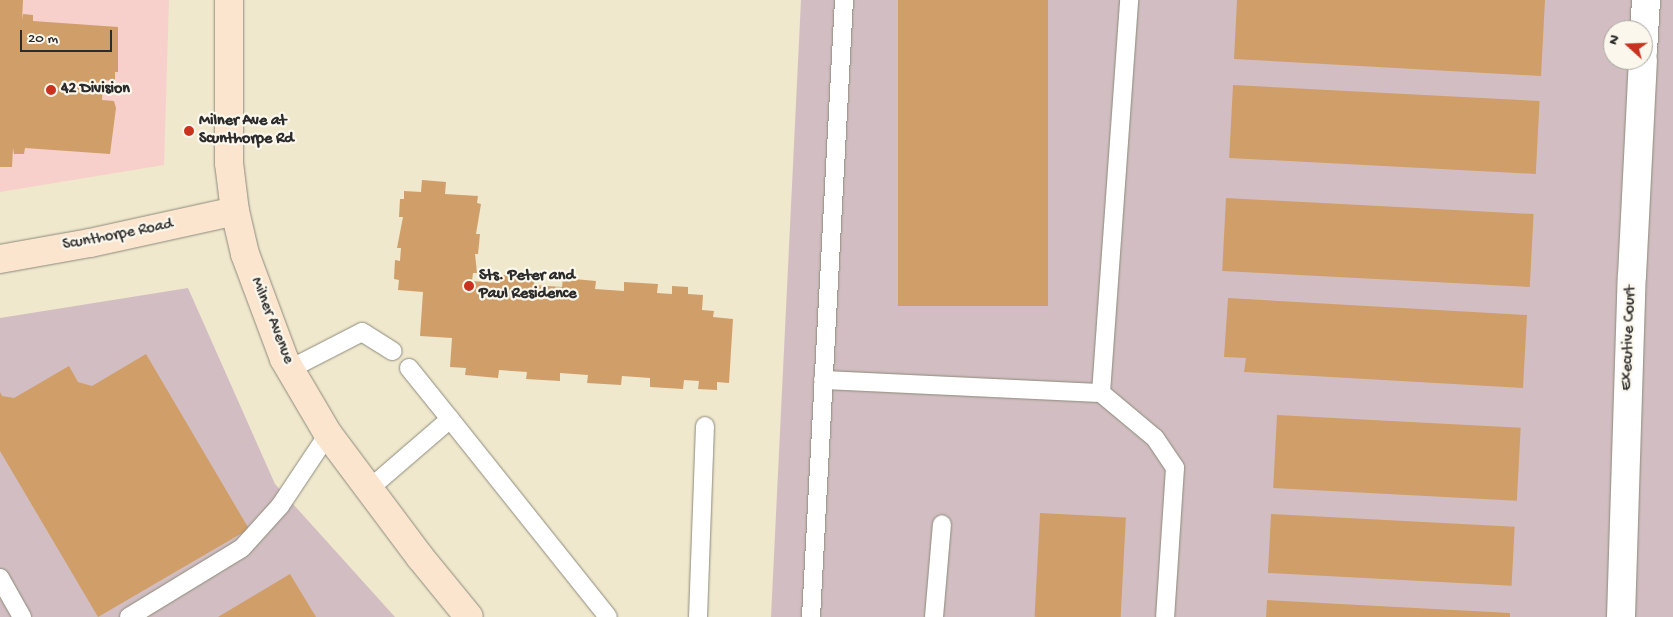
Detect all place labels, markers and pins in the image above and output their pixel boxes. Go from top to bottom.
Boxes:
place label: 42 Division [61,80,130,100]
marker: 42 Division [45,84,57,96]
place label: Milner Ave at Scunthorpe Rd [199,112,294,150]
marker: Milner Ave at Scunthorpe Rd [183,125,195,137]
place label: Sts. Peter and Paul Residence [479,267,576,305]
marker: Sts. Peter and Paul Residence [463,280,475,292]

